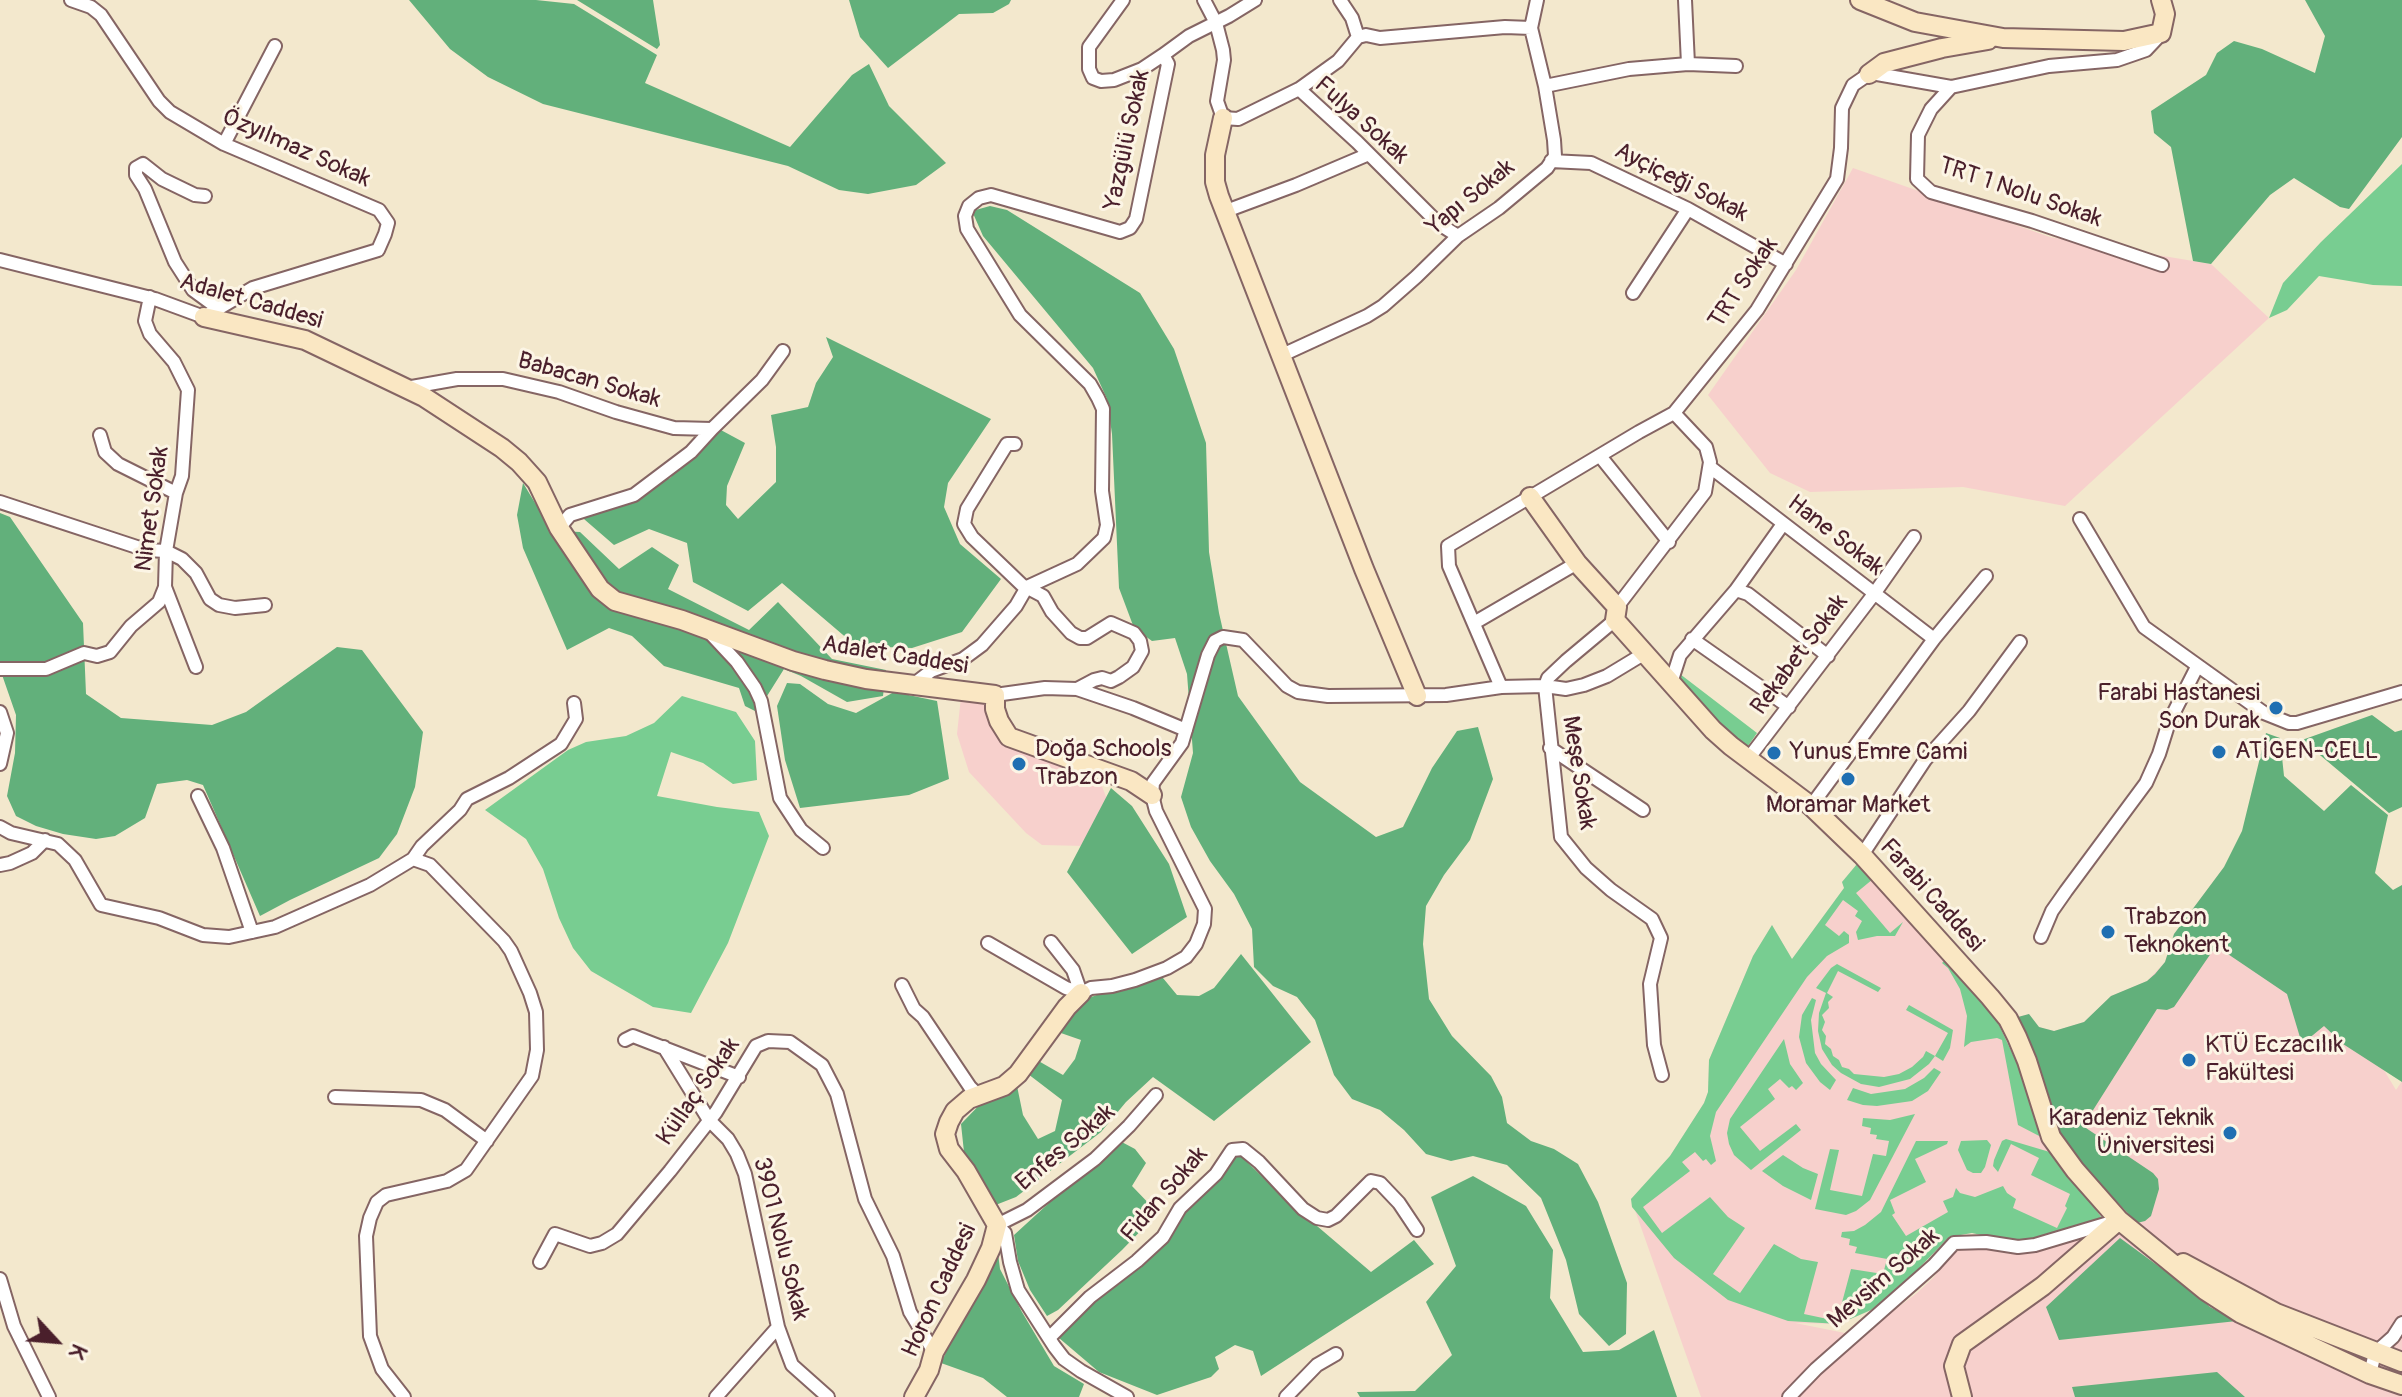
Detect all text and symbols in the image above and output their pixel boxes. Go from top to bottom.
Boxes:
street label: Yazgülü Sokak [1099,67,1157,213]
street label: Fulya Sokak [1308,71,1414,171]
street label: Özyılmaz Sokak [217,103,375,195]
street label: Ayçiçeği Sokak [1609,137,1753,229]
street label: TRT 1 Nolu Sokak [1935,152,2105,234]
street label: Yapı Sokak [1421,154,1521,242]
street label: TRT Sokak [1703,232,1785,334]
street label: Adalet Caddesi [176,268,326,336]
street label: Babacan Sokak [514,347,664,415]
street label: Nimet Sokak [130,445,176,573]
street label: Hane Sokak [1781,489,1889,583]
street label: Rekabet Sokak [1745,589,1855,721]
street label: Adalet Caddesi [820,630,970,682]
place label: Farabi Hastanesi Son Durak [2097,680,2260,736]
marker: Farabi Hastanesi Son Durak [2267,699,2285,717]
street label: Meşe Sokak [1555,714,1601,832]
place label: Doğa Schools Trabzon [1035,736,1172,792]
place label: ATİGEN-CELL [2235,738,2378,766]
place label: Yunus Emre Cami [1790,739,1967,767]
marker: ATİGEN-CELL [2210,743,2228,761]
marker: Yunus Emre Cami [1765,744,1783,762]
marker: Doğa Schools Trabzon [1010,755,1028,773]
marker: Moramar Market [1839,770,1857,788]
place label: Moramar Market [1766,792,1930,820]
street label: Farabi Caddesi [1873,834,1989,958]
place label: Trabzon Teknokent [2124,904,2229,960]
marker: Trabzon Teknokent [2099,923,2117,941]
street label: Küllaç Sokak [651,1032,747,1152]
place label: KTÜ Eczacılık Fakültesi [2205,1032,2343,1088]
marker: KTÜ Eczacılık Fakültesi [2180,1051,2198,1069]
street label: Enfes Sokak [1011,1098,1121,1198]
place label: Karadeniz Teknik Üniversitesi [2048,1105,2214,1161]
marker: Karadeniz Teknik Üniversitesi [2221,1124,2239,1142]
street label: Fidan Sokak [1116,1141,1214,1249]
street label: 3901 Nolu Sokak [746,1155,814,1323]
street label: Horon Caddesi [896,1220,984,1362]
street label: Mevsim Sokak [1822,1223,1946,1335]
north arrow [16,1301,96,1381]
text: K [62,1339,93,1364]

